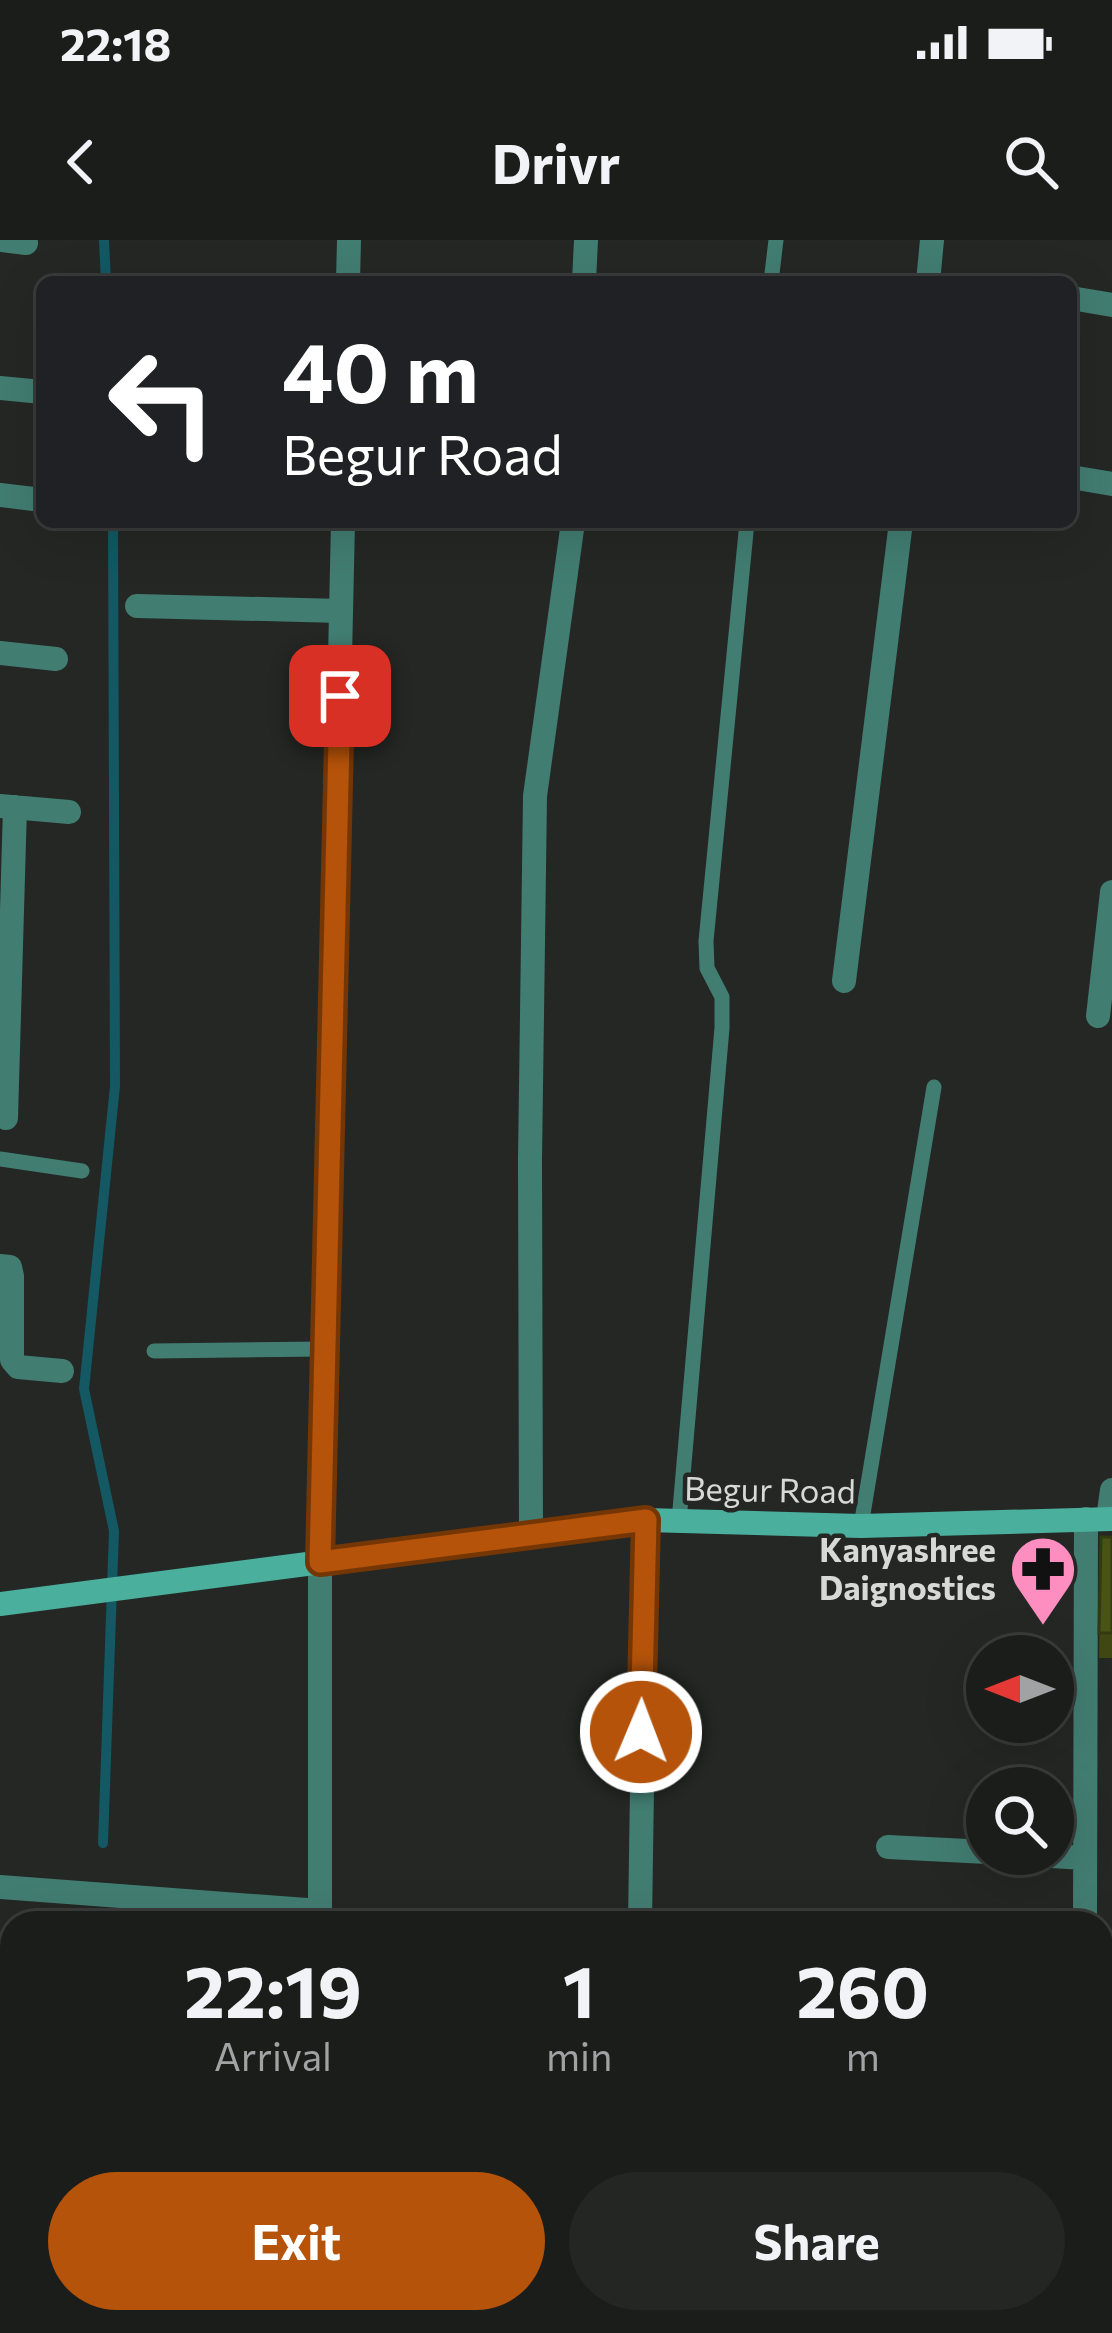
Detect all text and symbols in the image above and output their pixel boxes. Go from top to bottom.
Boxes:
text: 22:18 [60,15,171,70]
icon: back [48,129,114,195]
text: Drivr [492,129,620,195]
icon: search [998,129,1064,195]
text: 40 m [282,318,479,420]
icon: left [84,324,240,480]
text: Begur Road [282,420,563,486]
pin [289,645,391,747]
icon: arrive [307,663,373,729]
street label: Begur Road [684,1467,856,1510]
place label: Kanyashree Daignostics [819,1528,996,1607]
pharmacy icon: Kanyashree Daignostics [1008,1534,1078,1628]
north arrow [966,1635,1074,1743]
map controls [966,1635,1074,1875]
position arrow [578,1669,704,1795]
button: search [966,1767,1074,1875]
text: 22:19 [184,1945,362,2033]
text: 1 [563,1945,595,2033]
text: 260 [796,1945,929,2033]
text: Arrival [214,2031,332,2079]
text: min [546,2031,612,2079]
text: m [846,2031,880,2079]
button: Exit [48,2172,545,2310]
button: Share [569,2172,1065,2310]

